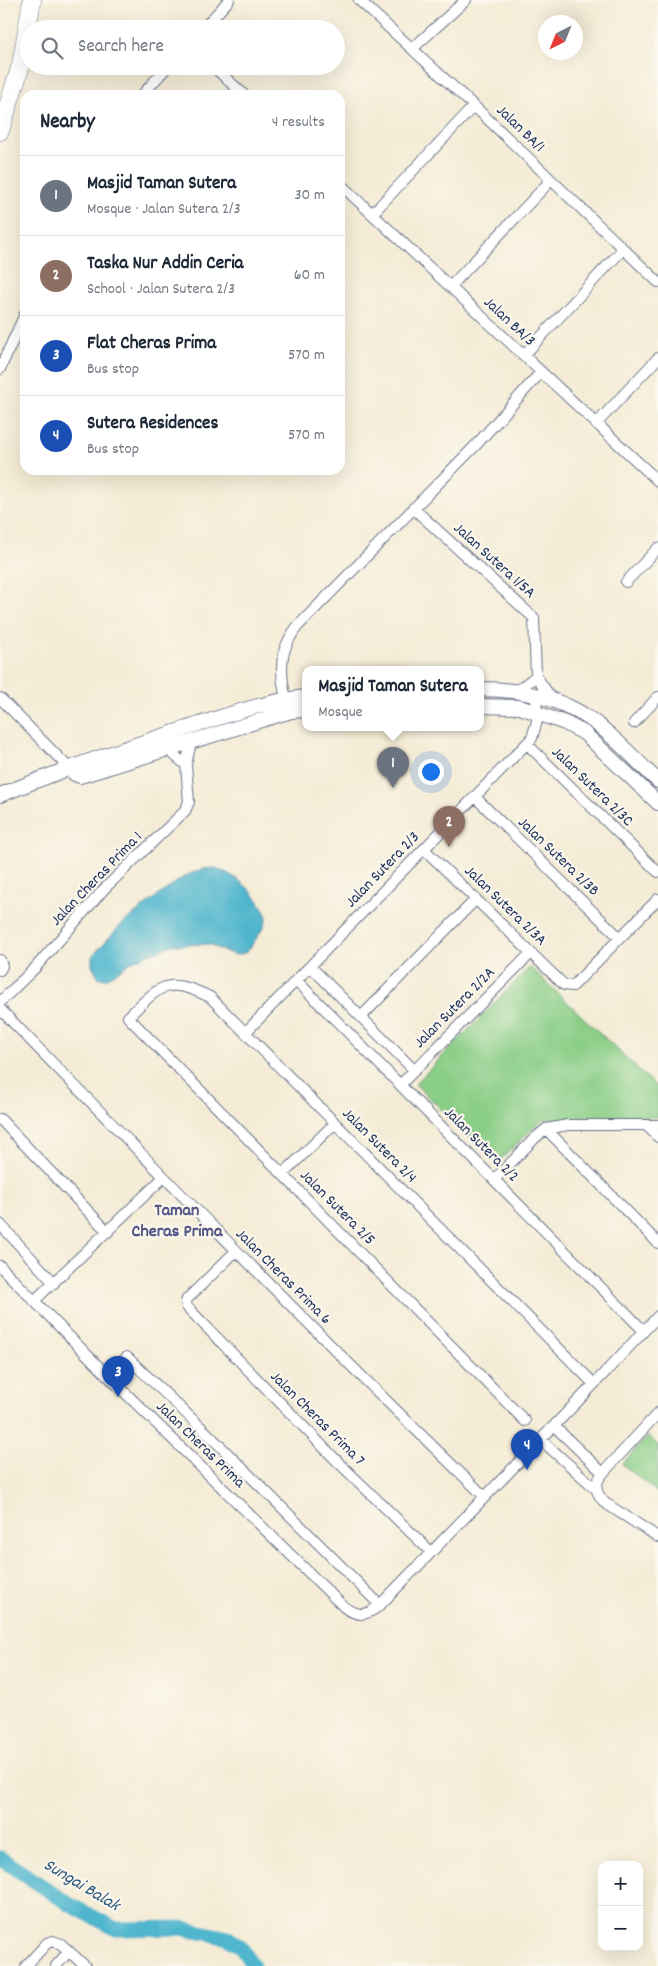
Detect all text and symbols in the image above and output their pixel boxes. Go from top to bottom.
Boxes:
north arrow [538,15,583,60]
search box [20,20,345,75]
icon: search [38,34,66,62]
text: Search here [78,34,164,61]
street label: Jalan BA/1 [490,100,550,158]
text: Nearby [40,108,95,138]
text: 4 results [272,111,325,134]
text: Masjid Taman Sutera [87,171,236,198]
text: 1 [54,184,58,207]
text: 30 m [295,184,325,207]
text: Mosque · Jalan Sutera 2/3 [87,198,241,221]
text: Taska Nur Addin Ceria [87,251,244,278]
text: 2 [53,264,60,287]
text: 60 m [294,264,325,287]
text: School · Jalan Sutera 2/3 [87,278,235,301]
street label: Jalan BA/3 [478,292,540,352]
text: Flat Cheras Prima [87,331,216,358]
text: 3 [52,344,60,367]
text: 570 m [288,344,325,367]
text: Bus stop [87,358,139,381]
text: Sutera Residences [87,411,218,438]
text: 4 [53,424,59,447]
text: 570 m [288,424,325,447]
text: Bus stop [87,438,139,461]
street label: Jalan Sutera 1/5A [448,518,540,604]
popup [302,666,484,731]
text: Masjid Taman Sutera [318,674,468,701]
text: Mosque [318,701,363,724]
street label: Jalan Sutera 2/3C [546,742,638,832]
pin: 1 [377,747,409,788]
your location [418,759,444,785]
pin: 2 [433,806,465,847]
street label: Jalan Sutera 2/3B [512,812,604,902]
street label: Jalan Cheras Prima 1 [46,827,148,931]
street label: Jalan Sutera 2/3 [341,827,425,913]
street label: Jalan Sutera 2/3A [458,861,552,952]
street label: Jalan Sutera 2/2A [409,962,501,1054]
street label: Jalan Sutera 2/2 [438,1102,524,1188]
street label: Jalan Sutera 2/4 [336,1103,422,1189]
street label: Jalan Sutera 2/5 [294,1165,380,1251]
district label: Taman Cheras Prima [132,1199,223,1245]
street label: Jalan Cheras Prima 6 [230,1224,336,1330]
pin: 3 [102,1356,134,1397]
street label: Jalan Cheras Prima 7 [264,1366,370,1472]
street label: Jalan Cheras Prima [150,1396,250,1494]
pin: 4 [511,1429,543,1470]
water label: Sungai Balak [38,1853,125,1919]
map controls [598,1861,643,1951]
button: + [598,1861,643,1906]
button: − [598,1906,643,1951]

